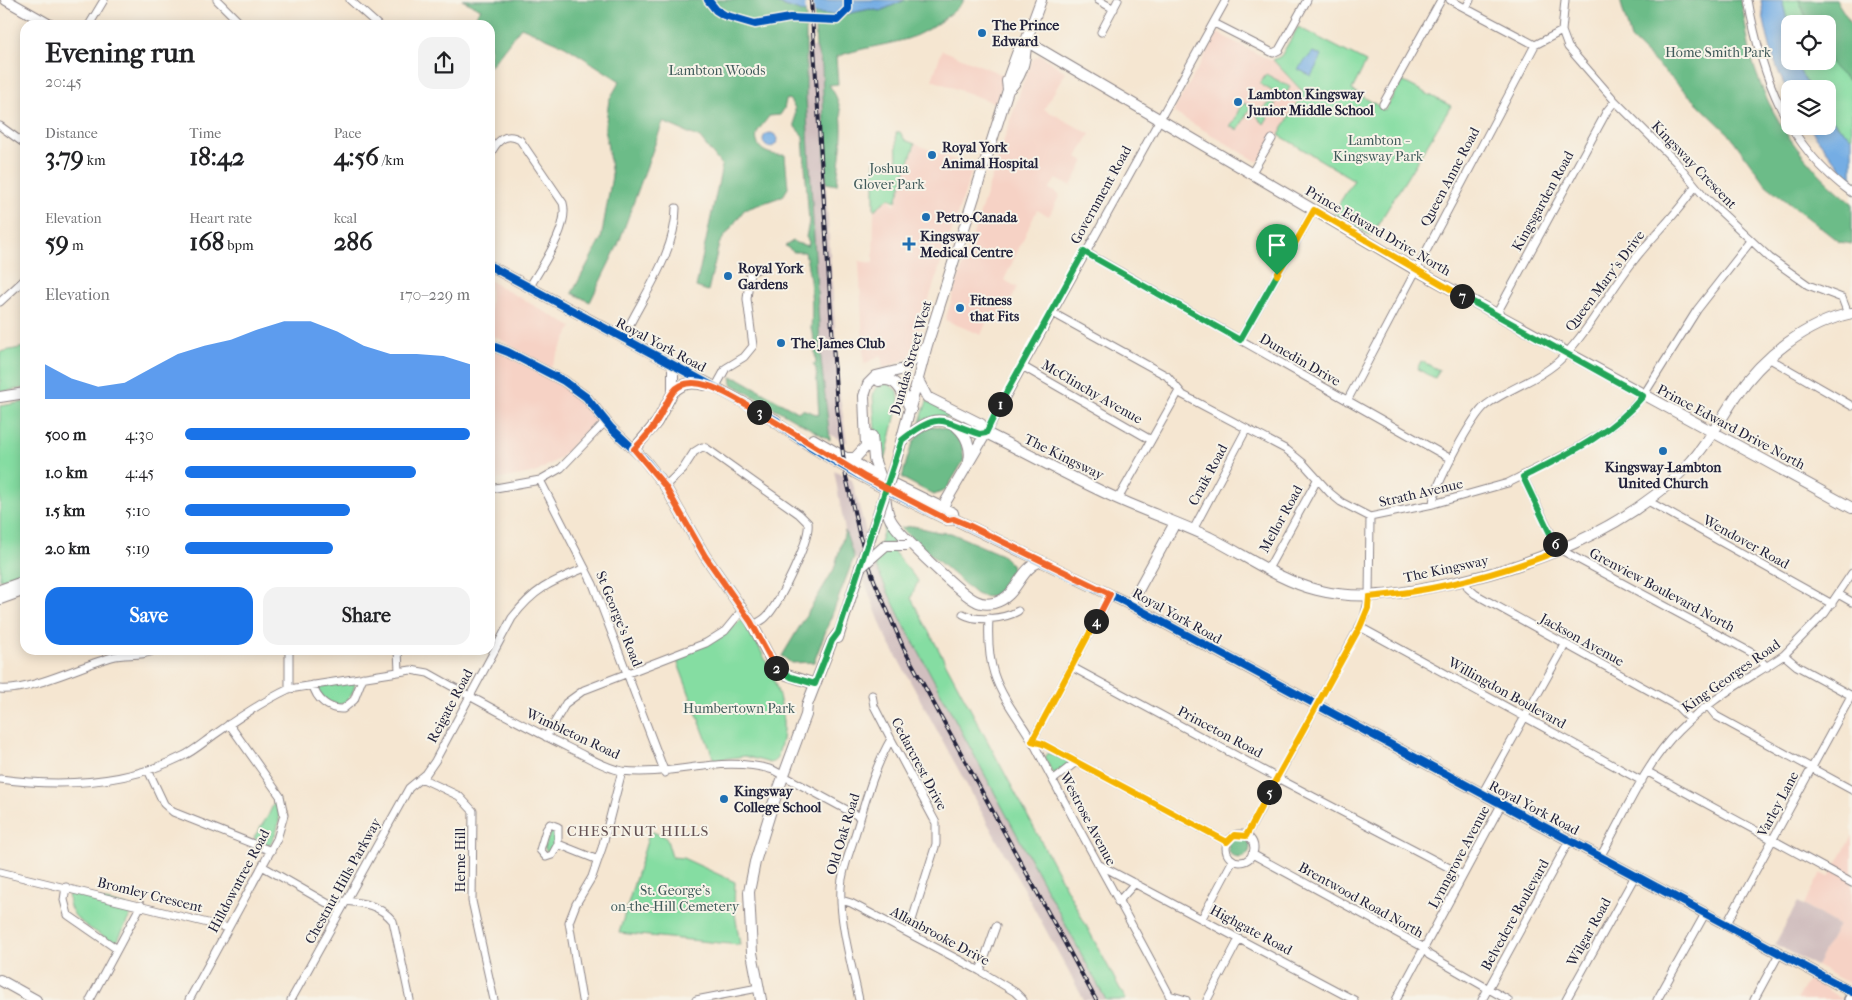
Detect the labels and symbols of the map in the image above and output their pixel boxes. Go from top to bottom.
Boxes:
place label: The Prince Edward [991,17,1059,50]
marker: The Prince Edward [976,27,988,39]
park label: Home Smith Park [1665,44,1772,61]
park label: Lambton Woods [669,62,765,79]
place label: Lambton Kingsway Junior Middle School [1246,86,1374,119]
marker: Lambton Kingsway Junior Middle School [1232,96,1244,108]
street label: Kingsway Crescent [1648,118,1740,212]
street label: Queen Anne Road [1417,124,1484,230]
park label: Lambton - Kingsway Park [1333,132,1424,165]
place label: Royal York Animal Hospital [941,139,1039,172]
street label: Government Road [1067,142,1135,247]
street label: Kingsgarden Road [1508,148,1578,254]
marker: Royal York Animal Hospital [926,149,938,161]
park label: Joshua Glover Park [854,160,925,193]
street label: Prince Edward Drive North [1302,182,1454,280]
place label: Petro-Canada [936,209,1018,226]
marker: Petro-Canada [920,211,932,223]
pin [1256,224,1298,275]
street label: Queen Mary's Drive [1562,227,1649,335]
place label: Kingsway Medical Centre [919,228,1013,261]
marker: Kingsway Medical Centre [902,237,916,251]
place label: Royal York Gardens [738,260,804,293]
marker: Royal York Gardens [722,270,734,282]
pin: 7 [1450,284,1474,308]
place label: Fitness that Fits [969,292,1020,325]
street label: Dundas Street West [886,299,936,417]
marker: Fitness that Fits [954,302,966,314]
street label: Royal York Road [613,314,709,376]
street label: Dunedin Drive [1256,330,1344,390]
place label: The James Club [790,335,886,352]
marker: The James Club [775,337,787,349]
street label: McClinchy Avenue [1039,356,1145,428]
street label: Prince Edward Drive North [1654,381,1808,473]
pin: 1 [988,392,1012,416]
pin: 3 [746,400,772,424]
street label: The Kingsway [1021,430,1107,484]
street label: Craik Road [1185,441,1231,509]
marker: Kingsway-Lambton United Church [1657,445,1669,457]
place label: Kingsway-Lambton United Church [1605,459,1722,492]
street label: Strath Avenue [1377,475,1465,511]
street label: Mellor Road [1256,482,1307,556]
street label: Wendover Road [1699,511,1792,573]
pin: 6 [1542,532,1568,556]
street label: Grenview Boulevard North [1586,544,1738,636]
street label: The Kingsway [1402,552,1491,586]
street label: St George's Road [592,569,646,670]
street label: Royal York Road [1129,584,1225,648]
pin: 4 [1084,608,1108,634]
street label: Jackson Avenue [1536,609,1627,670]
street label: King Georges Road [1678,635,1784,716]
street label: Willingdon Boulevard [1444,653,1569,733]
pin: 2 [764,656,788,680]
street label: Reigate Road [423,666,477,746]
park label: Humbertown Park [683,700,796,717]
street label: Princeton Road [1175,702,1266,762]
street label: Wimbleton Road [522,704,623,763]
street label: Cedarcrest Drive [887,715,951,813]
street label: Varley Lane [1753,768,1802,840]
street label: Westrose Avenue [1056,769,1120,869]
street label: Royal York Road [1486,777,1582,839]
pin: 5 [1256,780,1282,804]
place label: Kingsway College School [734,783,822,816]
street label: Old Oak Road [823,791,864,877]
marker: Kingsway College School [718,793,730,805]
street label: Lynngrove Avenue [1425,803,1493,911]
street label: Chestnut Hills Parkway [301,815,385,947]
district label: CHESTNUT HILLS [567,822,709,840]
street label: Hilldowntree Road [205,826,274,936]
street label: Herne Hill [452,828,469,892]
street label: Belvedere Boulevard [1477,856,1553,974]
street label: Brentwood Road North [1296,859,1427,942]
street label: Bromley Crescent [96,874,204,916]
park label: St. George’s on-the-Hill Cemetery [611,882,740,915]
street label: Wilgar Road [1563,894,1615,970]
street label: Highgate Road [1207,901,1295,959]
street label: Allanbrooke Drive [887,902,992,969]

